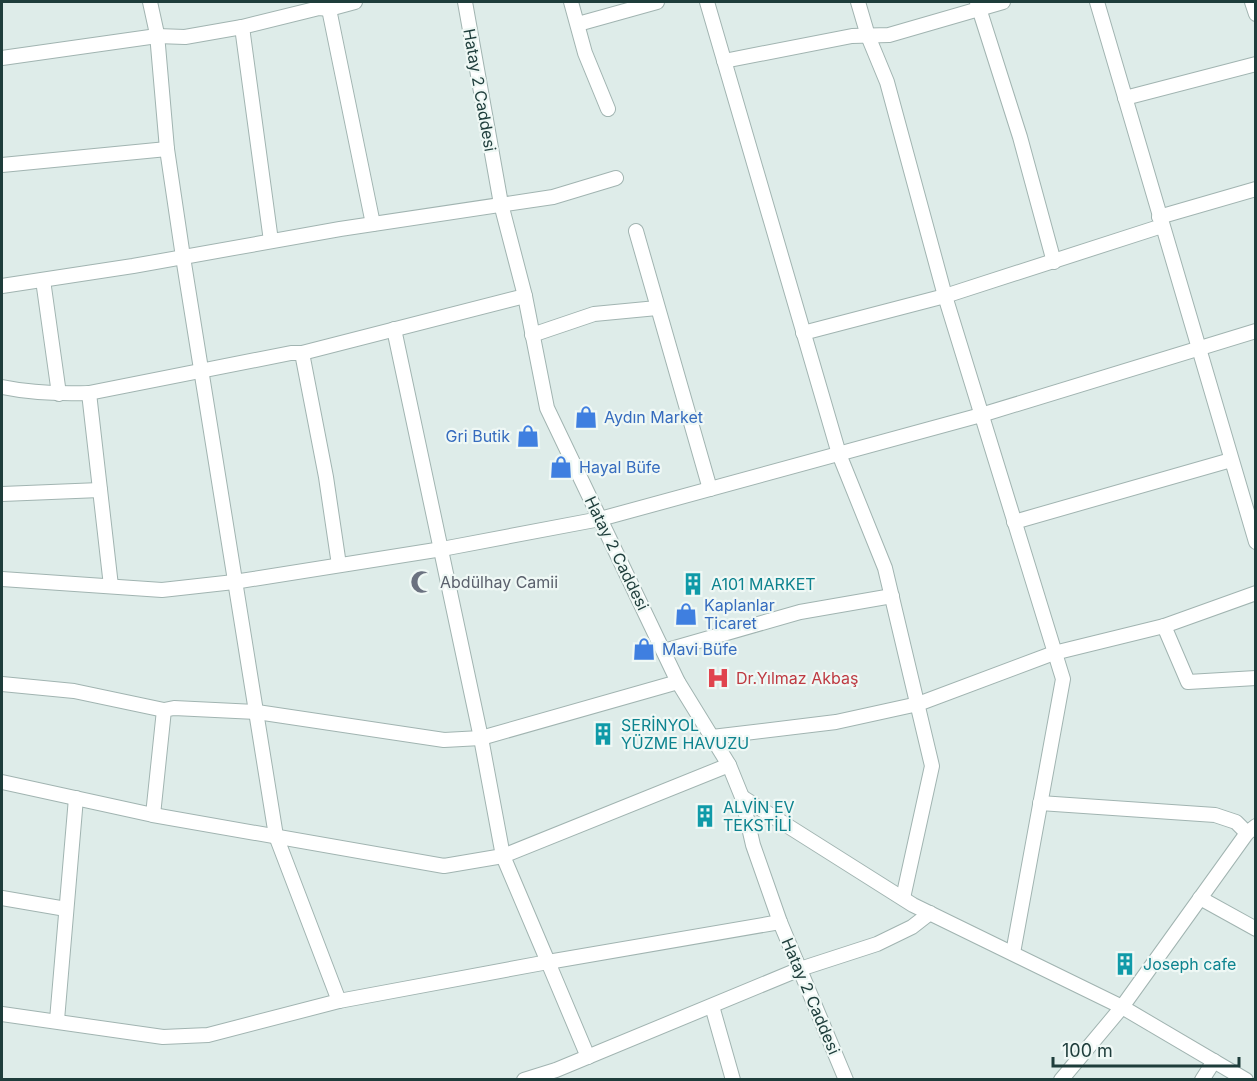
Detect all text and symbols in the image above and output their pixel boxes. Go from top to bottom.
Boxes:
street label: Hatay 2 Caddesi [459,27,501,153]
shop icon: Aydın Market [573,404,599,430]
place label: Aydın Market [604,407,703,427]
shop icon: Gri Butik [515,423,541,449]
place label: Gri Butik [446,426,510,446]
shop icon: Hayal Büfe [548,454,574,480]
place label: Hayal Büfe [579,457,661,477]
street label: Hatay 2 Caddesi [581,493,653,613]
mosque icon: Abdülhay Camii [409,569,435,595]
building icon: A101 MARKET [680,571,706,597]
place label: Abdülhay Camii [440,572,558,592]
place label: A101 MARKET [711,574,816,594]
place label: Kaplanlar Ticaret [704,595,775,633]
shop icon: Kaplanlar Ticaret [673,601,699,627]
shop icon: Mavi Büfe [631,636,657,662]
place label: Mavi Büfe [662,639,737,659]
hospital icon: Dr.Yılmaz Akbaş [705,665,731,691]
place label: Dr.Yılmaz Akbaş [736,668,858,688]
place label: SERİNYOL YÜZME HAVUZU [621,715,749,753]
building icon: SERİNYOL YÜZME HAVUZU [590,721,616,747]
place label: ALVİN EV TEKSTİLİ [723,797,795,835]
building icon: ALVİN EV TEKSTİLİ [692,803,718,829]
street label: Hatay 2 Caddesi [777,935,845,1057]
building icon: Joseph cafe [1112,951,1138,977]
place label: Joseph cafe [1143,954,1236,974]
scale bar [1053,1030,1239,1068]
text: 100 m [1062,1040,1113,1061]

